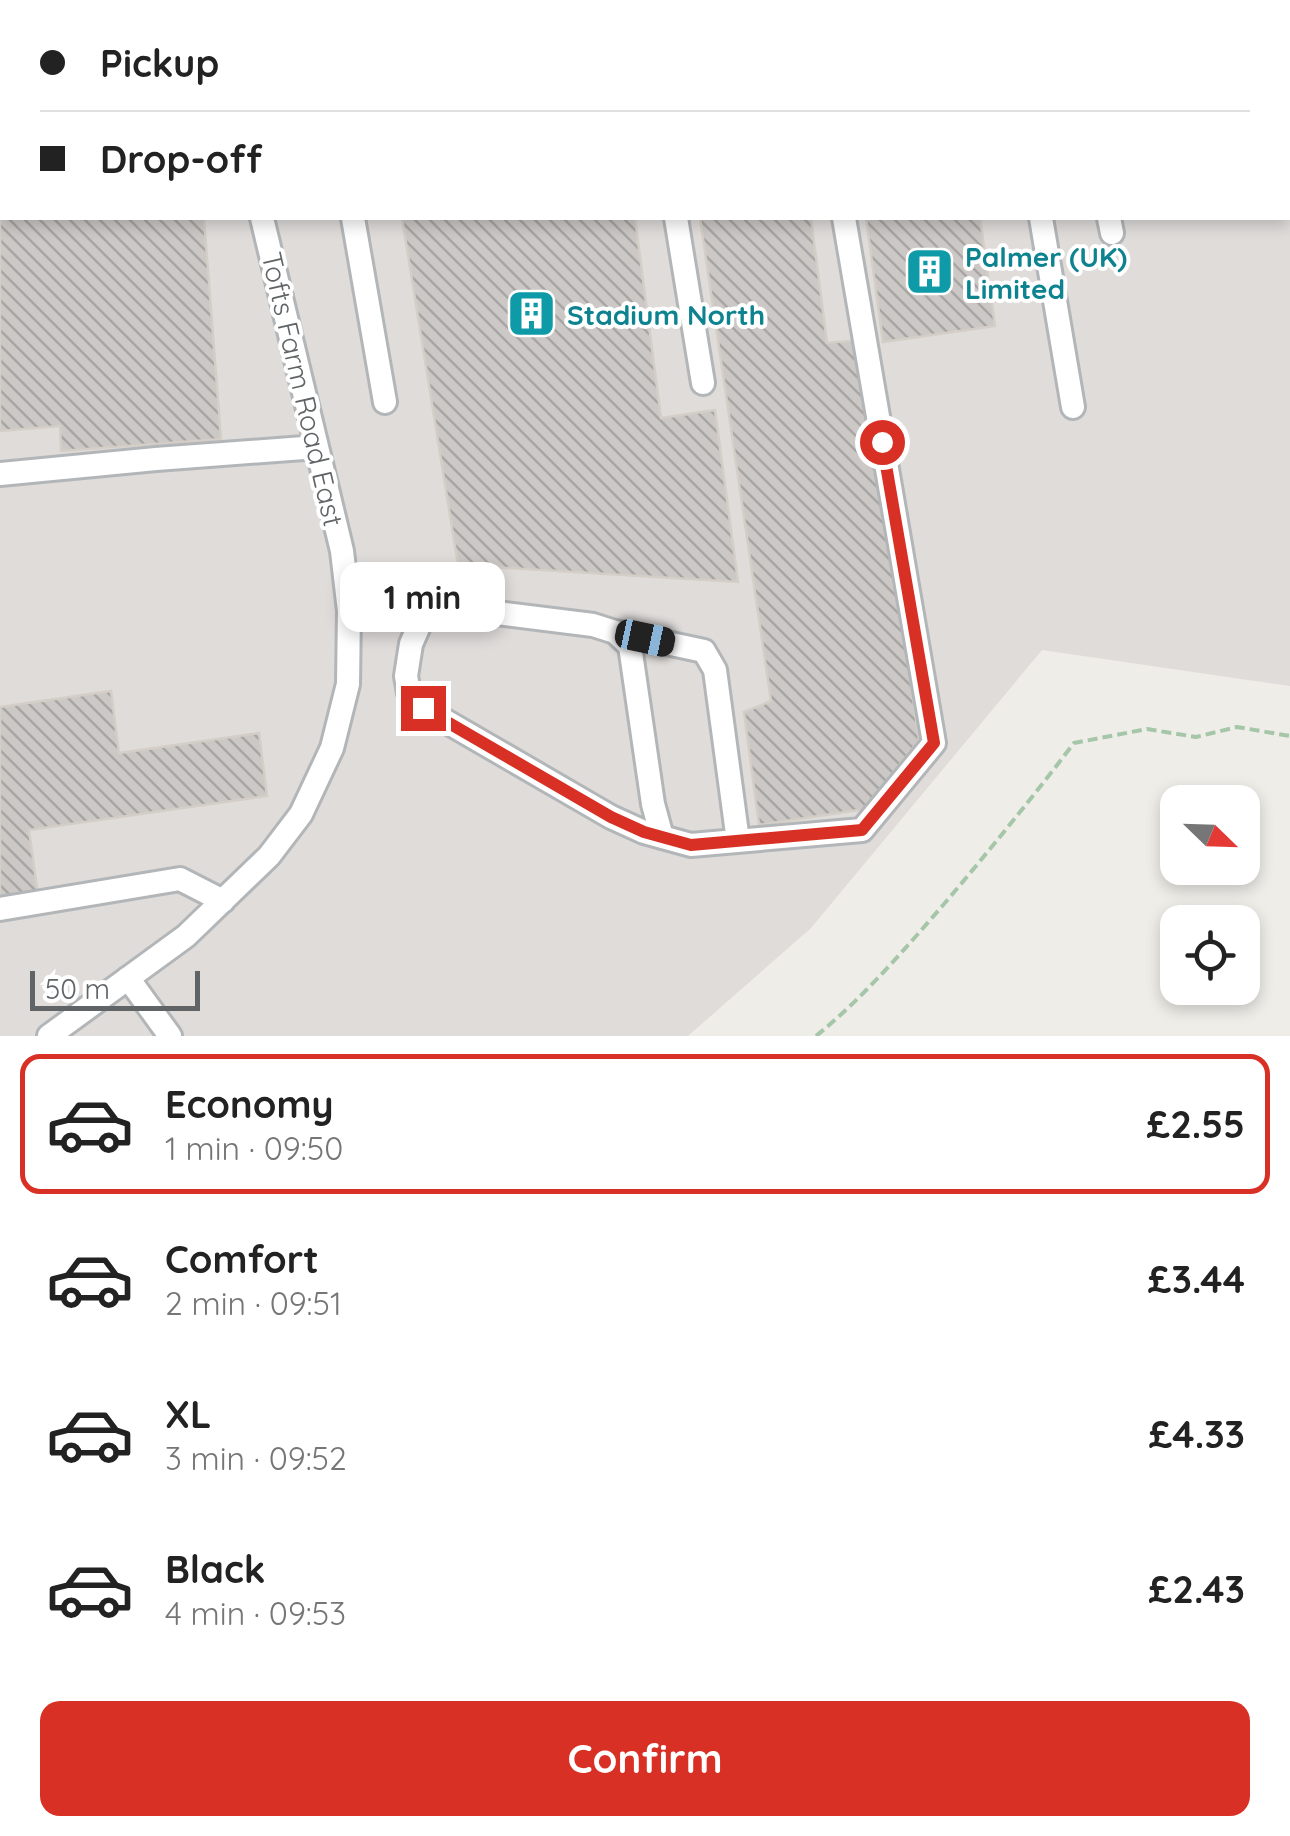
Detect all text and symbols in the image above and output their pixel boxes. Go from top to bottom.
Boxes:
text: Pickup [100,39,219,87]
text: Drop-off [100,135,262,183]
place label: Palmer (UK) Limited [965,239,1127,306]
building icon: Palmer (UK) Limited [904,246,956,298]
street label: Tofts Farm Road East [254,249,352,529]
building icon: Stadium North [506,288,558,340]
place label: Stadium North [567,297,765,332]
route start [860,420,905,465]
callout: 1 min [340,563,506,633]
text: 1 min [384,577,461,617]
car [613,617,677,659]
route end [401,686,446,731]
north arrow [1160,785,1260,885]
map controls [1160,785,1260,1005]
button: locate [1160,905,1260,1005]
scale bar [30,966,200,1010]
text: 50 m [45,971,110,1006]
icon: car [45,1079,135,1169]
text: Economy [165,1080,334,1128]
text: £2.55 [1146,1100,1245,1148]
text: 1 min · 09:50 [165,1128,343,1168]
icon: car [45,1234,135,1324]
text: Comfort [165,1235,319,1283]
text: £3.44 [1148,1255,1245,1303]
text: 2 min · 09:51 [165,1283,342,1323]
icon: car [45,1389,135,1479]
text: XL [165,1390,211,1438]
text: £4.33 [1149,1410,1245,1458]
text: 3 min · 09:52 [165,1438,347,1478]
icon: car [45,1544,135,1634]
text: Black [165,1545,265,1593]
text: £2.43 [1149,1565,1245,1613]
text: 4 min · 09:53 [165,1593,346,1633]
button: Confirm [40,1701,1250,1816]

